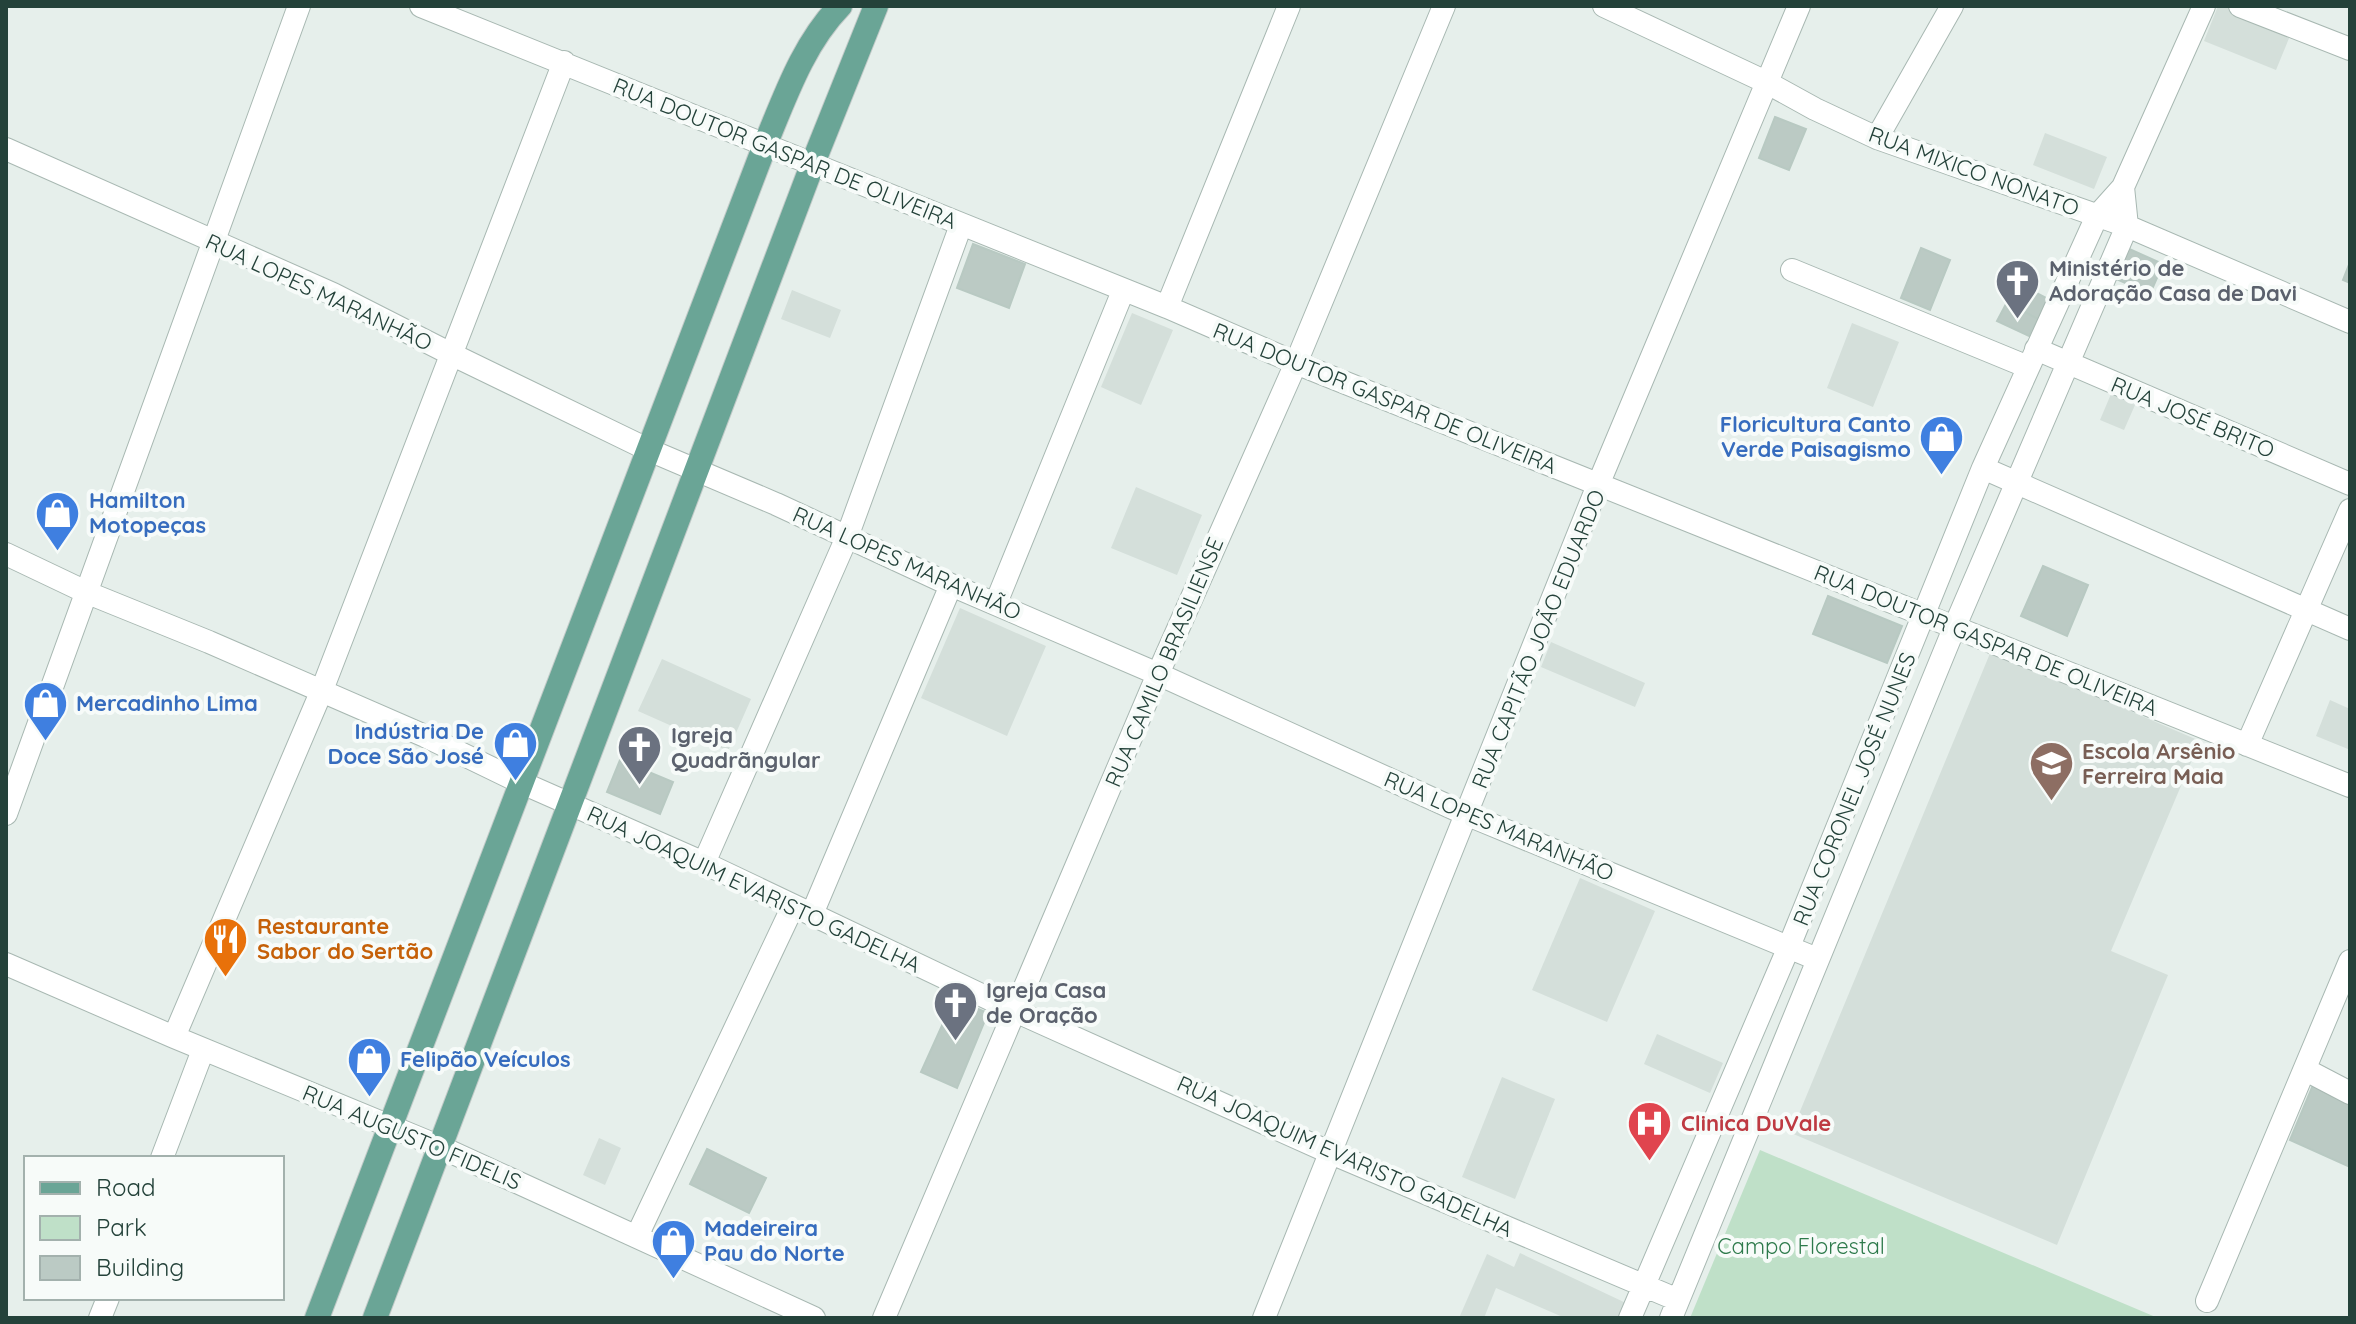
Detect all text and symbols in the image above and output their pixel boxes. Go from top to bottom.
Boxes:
street label: RUA DOUTOR GASPAR DE OLIVEIRA [609,71,961,235]
street label: RUA MIXICO NONATO [1865,120,2083,222]
street label: RUA LOPES MARANHÃO [201,227,437,357]
place label: Ministério de Adoração Casa de Davi [2049,254,2297,307]
church icon: Ministério de Adoração Casa de Davi [1994,257,2042,320]
street label: RUA DOUTOR GASPAR DE OLIVEIRA [1209,316,1561,480]
street label: RUA JOSÉ BRITO [2107,370,2279,464]
place label: Floricultura Canto Verde Paisagismo [1720,410,1911,463]
shop icon: Floricultura Canto Verde Paisagismo [1918,413,1966,476]
street label: RUA CAPITÃO JOÃO EDUARDO [1465,485,1611,793]
place label: Hamilton Motopeças [89,486,206,539]
shop icon: Hamilton Motopeças [34,489,82,552]
street label: RUA LOPES MARANHÃO [788,500,1026,626]
street label: RUA CAMILO BRASILIENSE [1099,533,1229,791]
street label: RUA DOUTOR GASPAR DE OLIVEIRA [1810,558,2162,722]
street label: RUA CORONEL JOSÉ NUNES [1786,648,1922,930]
shop icon: Mercadinho Lima [21,679,69,742]
place label: Mercadinho Lima [76,689,258,717]
place label: Indústria De Doce São José [327,717,484,770]
shop icon: Indústria De Doce São José [491,720,539,783]
place label: Igreja Quadrãngular [671,721,821,774]
church icon: Igreja Quadrãngular [616,724,664,787]
place label: Escola Arsênio Ferreira Maia [2082,737,2236,790]
school or university icon: Escola Arsênio Ferreira Maia [2027,740,2075,803]
street label: RUA LOPES MARANHÃO [1380,765,1618,887]
street label: RUA JOAQUIM EVARISTO GADELHA [583,799,925,979]
place label: Restaurante Sabor do Sertão [257,912,433,965]
restaurant icon: Restaurante Sabor do Sertão [202,915,250,978]
place label: Igreja Casa de Oração [986,976,1106,1029]
church icon: Igreja Casa de Oração [931,979,979,1042]
shop icon: Felipão Veículos [345,1035,393,1098]
place label: Felipão Veículos [400,1045,571,1073]
street label: RUA JOAQUIM EVARISTO GADELHA [1173,1069,1517,1243]
street label: RUA AUGUSTO FIDELIS [299,1078,525,1196]
hospital icon: Clinica DuVale [1626,1099,1674,1162]
place label: Clinica DuVale [1681,1109,1831,1137]
legend [24,1156,284,1300]
text: Road [96,1172,156,1202]
text: Park [96,1212,147,1242]
place label: Madeireira Pau do Norte [704,1214,845,1267]
shop icon: Madeireira Pau do Norte [649,1217,697,1280]
park label: Campo Florestal [1717,1232,1885,1260]
text: Building [96,1252,184,1282]

